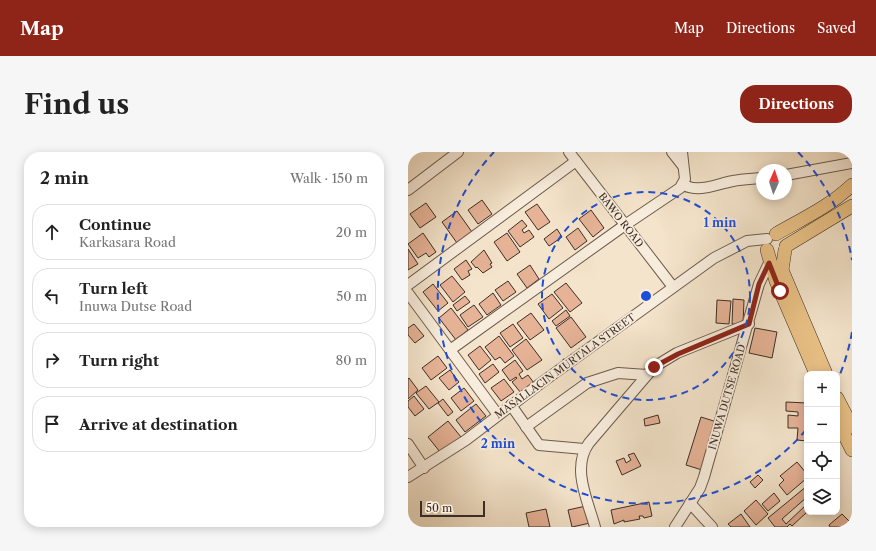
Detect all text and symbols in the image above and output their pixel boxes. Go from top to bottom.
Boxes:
text: Map [20,17,64,40]
text: Map [674,19,704,37]
text: Directions [726,19,795,37]
text: Saved [817,19,856,37]
button: Directions [740,85,852,123]
text: Find us [24,87,129,121]
north arrow [756,164,792,200]
text: 2 min [40,168,89,188]
text: Walk · 150 m [290,170,368,186]
street label: BAWO ROAD [596,190,646,250]
text: Continue [79,215,151,234]
text: 1 min [704,215,737,230]
icon: ahead [41,221,63,243]
text: 20 m [336,224,367,240]
text: Karkasara Road [79,234,176,250]
text: Turn left [79,279,148,298]
route start [771,282,789,300]
icon: left [41,285,63,307]
text: 50 m [336,288,367,304]
centre of rings [639,289,653,303]
text: Inuwa Dutse Road [79,298,192,314]
street label: MASALLACIN MURTALA STREET [492,310,638,421]
street label: INUWA DUTSE ROAD [706,343,748,451]
icon: right [41,349,63,371]
text: Turn right [79,351,159,370]
text: 80 m [335,352,367,368]
route end [645,358,663,376]
map controls [804,371,840,515]
button: + [804,371,840,407]
button: − [804,407,840,443]
icon: arrive [41,413,63,435]
text: Arrive at destination [79,415,238,434]
text: 2 min [481,436,516,451]
button: locate [804,443,840,479]
button: layers [804,479,840,515]
scale bar [420,499,485,518]
text: 50 m [426,501,452,515]

